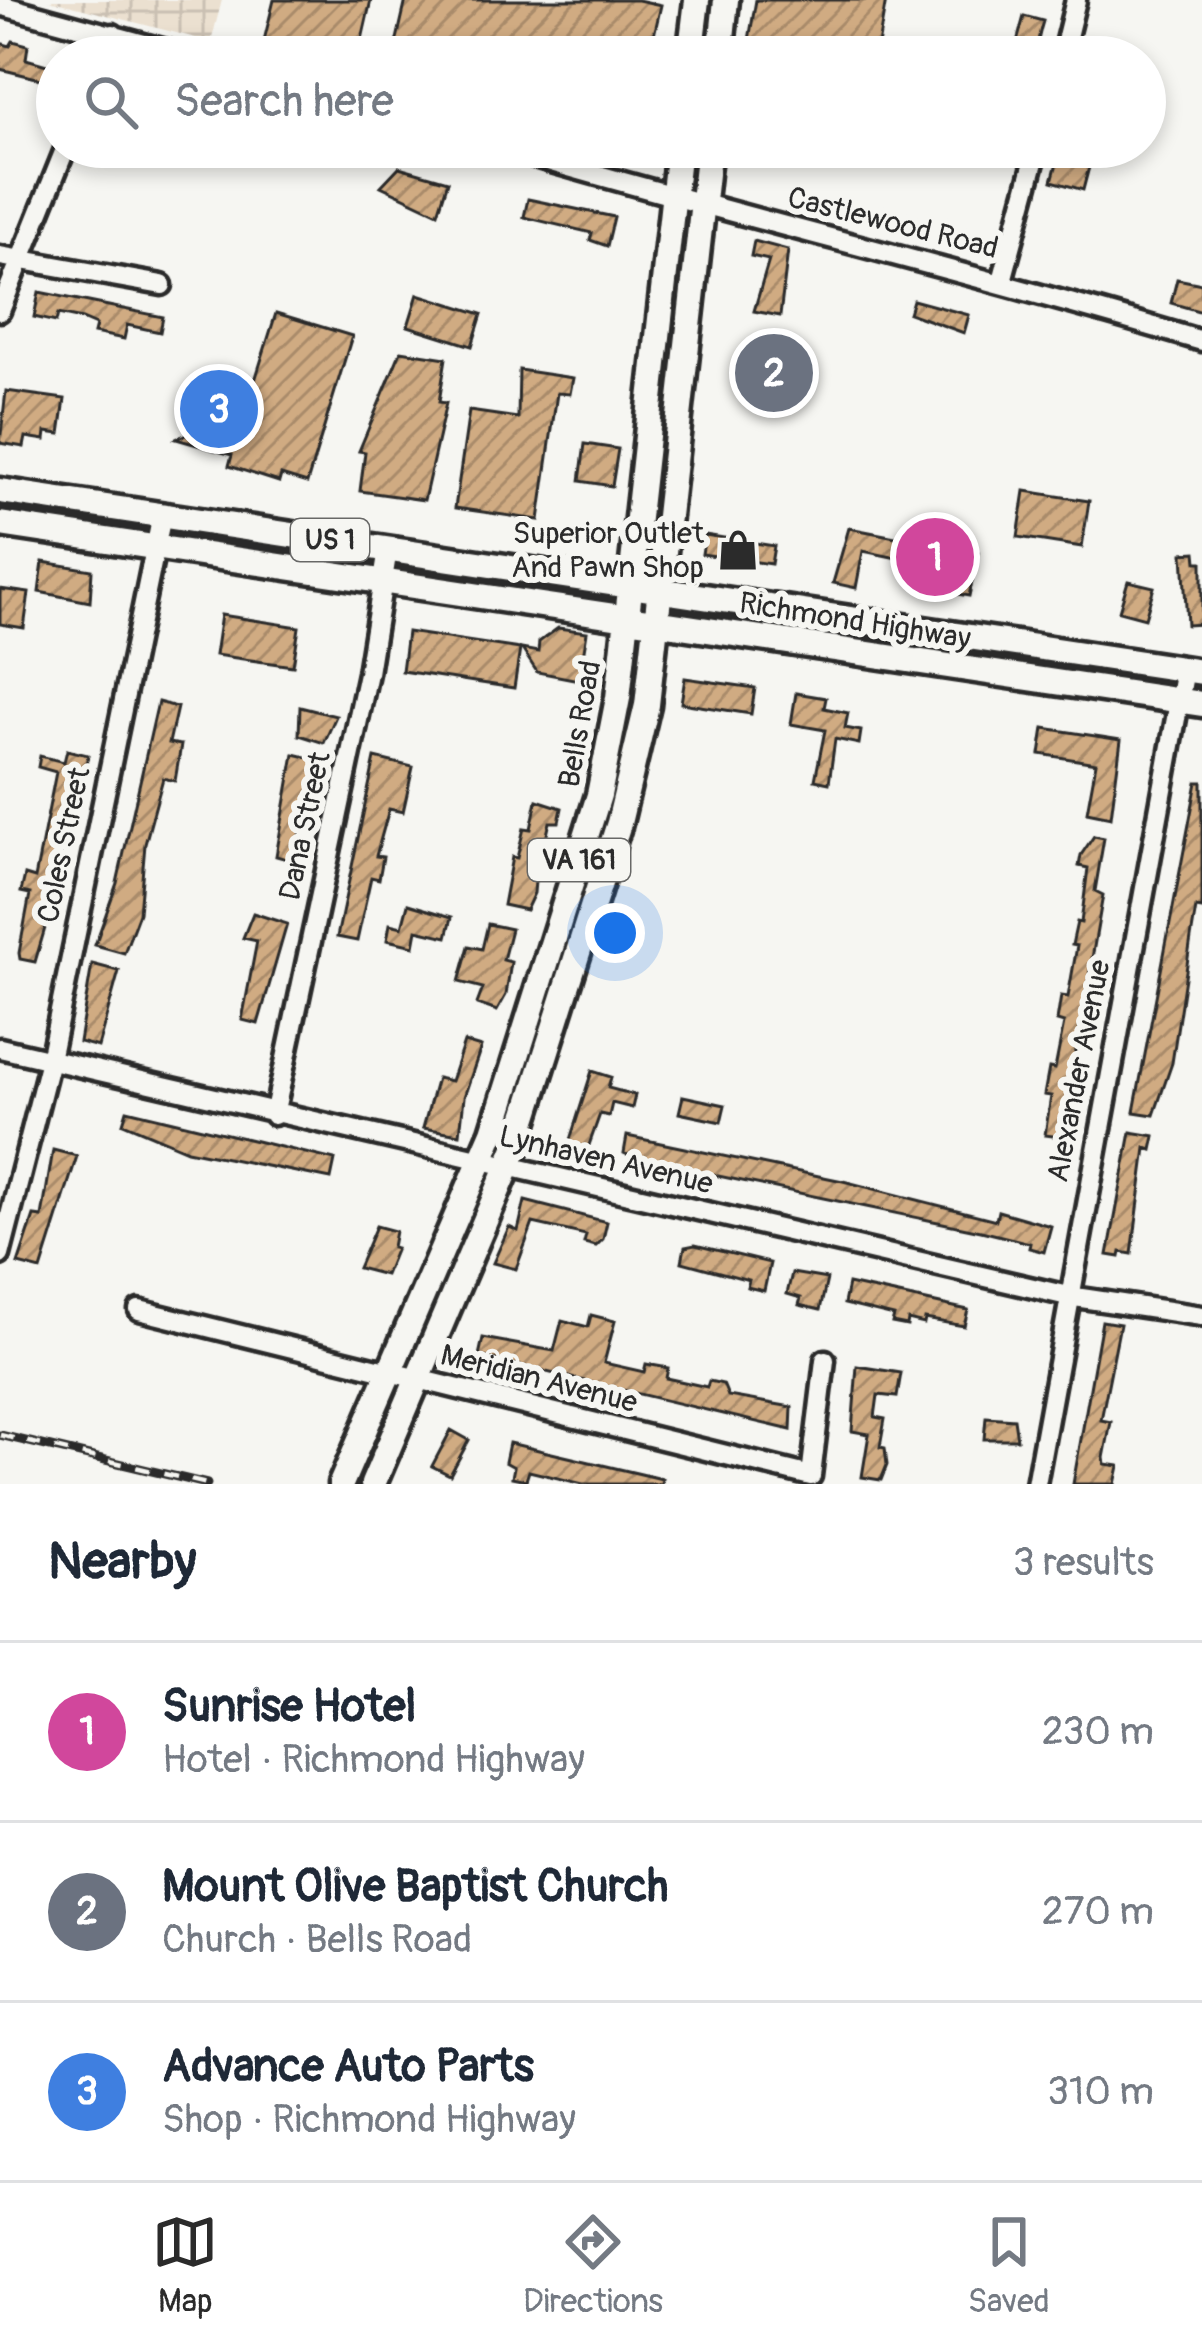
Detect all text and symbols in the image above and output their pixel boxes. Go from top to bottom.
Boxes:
search box [36,36,1166,168]
icon: search [78,69,144,135]
text: Search here [174,74,394,130]
street label: Castlewood Road [784,179,1002,267]
pin: 2 [735,328,813,418]
pin: 3 [180,364,258,454]
pin: 1 [896,512,974,602]
place label: Superior Outlet And Pawn Shop [511,515,705,586]
road number: US 1 [291,519,369,561]
shop icon: Superior Outlet And Pawn Shop [715,527,761,573]
street label: Richmond Highway [737,584,973,658]
street label: Bells Road [551,658,609,790]
street label: Dana Street [271,748,339,904]
street label: Coles Street [29,763,99,926]
road number: VA 161 [528,839,630,881]
your location [585,903,645,963]
street label: Alexander Avenue [1039,957,1119,1185]
street label: Lynhaven Avenue [496,1117,717,1203]
street label: Meridian Avenue [437,1337,641,1421]
text: Nearby [48,1530,196,1594]
text: 3 results [1013,1538,1154,1587]
text: Sunrise Hotel [162,1679,416,1735]
text: 1 [79,1707,95,1756]
text: 230 m [1042,1707,1154,1756]
text: Hotel · Richmond Highway [162,1735,585,1784]
text: Mount Olive Baptist Church [162,1859,668,1915]
text: 2 [76,1887,98,1936]
text: 270 m [1042,1887,1154,1936]
text: Church · Bells Road [162,1915,472,1964]
text: Advance Auto Parts [162,2039,534,2095]
text: 3 [76,2067,98,2116]
text: 310 m [1047,2067,1154,2116]
text: Shop · Richmond Highway [162,2095,576,2144]
tab: Map [152,2209,218,2322]
tab: Directions [523,2209,663,2322]
tab: Saved [968,2209,1050,2322]

